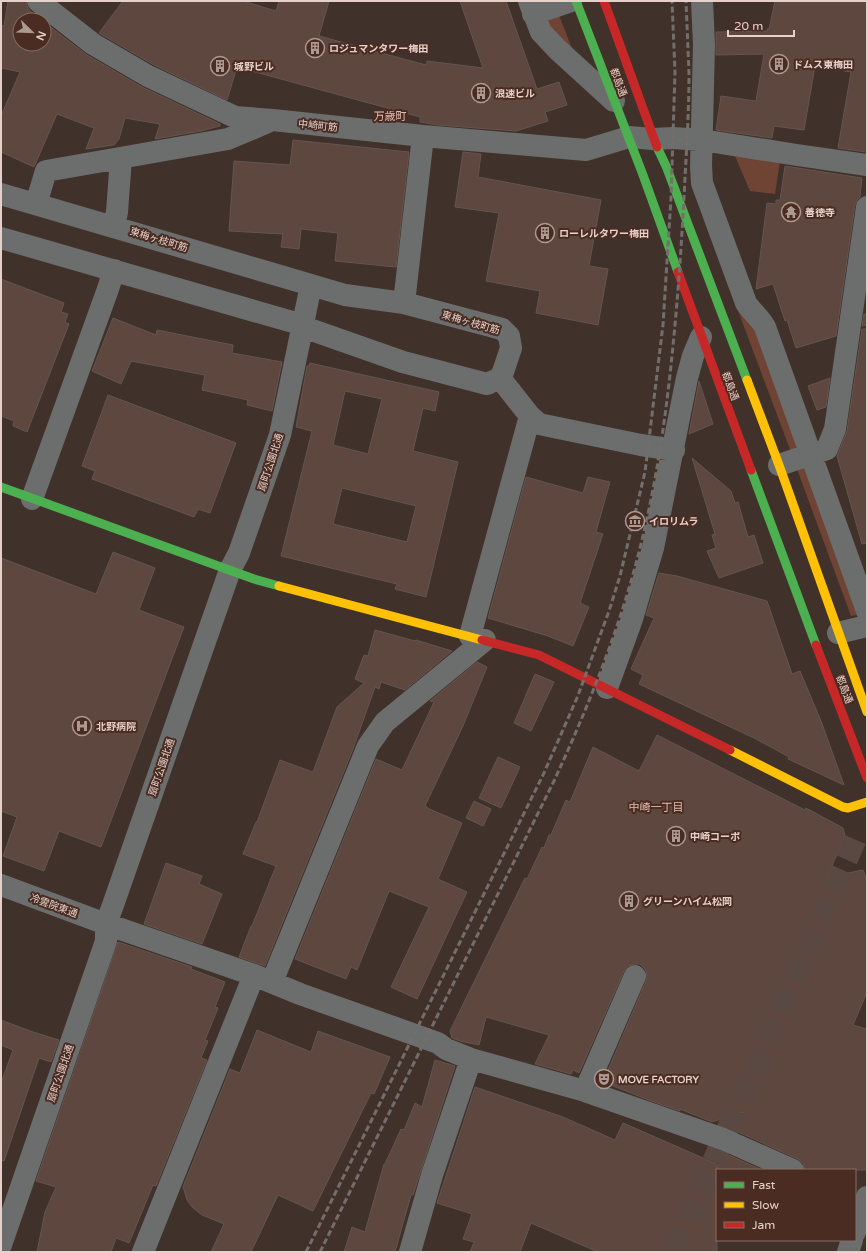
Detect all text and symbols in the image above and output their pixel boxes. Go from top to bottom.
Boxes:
north arrow [12,12,52,52]
scale bar [728,12,794,38]
text: 20 m [734,19,763,33]
text: N [33,29,48,42]
building icon: ロジュマンタワー梅田 [304,37,326,59]
place label: ロジュマンタワー梅田 [329,43,428,55]
building icon: ドムス東梅田 [768,53,790,75]
building icon: 城野ビル [209,55,231,77]
place label: ドムス東梅田 [793,59,853,71]
place label: 城野ビル [234,61,274,73]
street label: 都島通 [607,66,629,99]
building icon: 浪速ビル [470,82,492,104]
place label: 浪速ビル [495,88,535,100]
district label: 万歳町 [374,110,407,123]
street label: 中崎町筋 [297,118,338,134]
temple icon: 善徳寺 [780,201,802,223]
place label: 善徳寺 [805,207,835,219]
building icon: ローレルタワー梅田 [534,222,556,244]
street label: 東梅ヶ枝町筋 [128,225,189,254]
place label: ローレルタワー梅田 [559,228,649,240]
street label: 東梅ヶ枝町筋 [440,309,501,337]
street label: 都島通 [719,370,741,402]
street label: 扇町公園北通 [256,432,286,493]
museum icon: イロリムラ [624,510,646,532]
place label: イロリムラ [649,516,699,528]
street label: 都島通 [833,673,855,706]
hospital icon: 北野病院 [71,715,93,737]
place label: 北野病院 [96,721,136,733]
street label: 扇町公園北通 [147,737,177,798]
district label: 中崎一丁目 [629,801,684,814]
building icon: 中崎コーポ [665,825,687,847]
place label: 中崎コーポ [690,831,740,843]
building icon: グリーンハイム松岡 [618,890,640,912]
street label: 冷雲院東通 [28,892,79,920]
place label: グリーンハイム松岡 [643,896,732,908]
street label: 扇町公園北通 [46,1043,76,1104]
theatre icon: MOVE FACTORY [593,1068,615,1090]
place label: MOVE FACTORY [618,1074,699,1086]
legend [716,1169,856,1241]
text: Fast [752,1178,776,1192]
text: Slow [752,1198,779,1212]
text: Jam [752,1218,775,1232]

